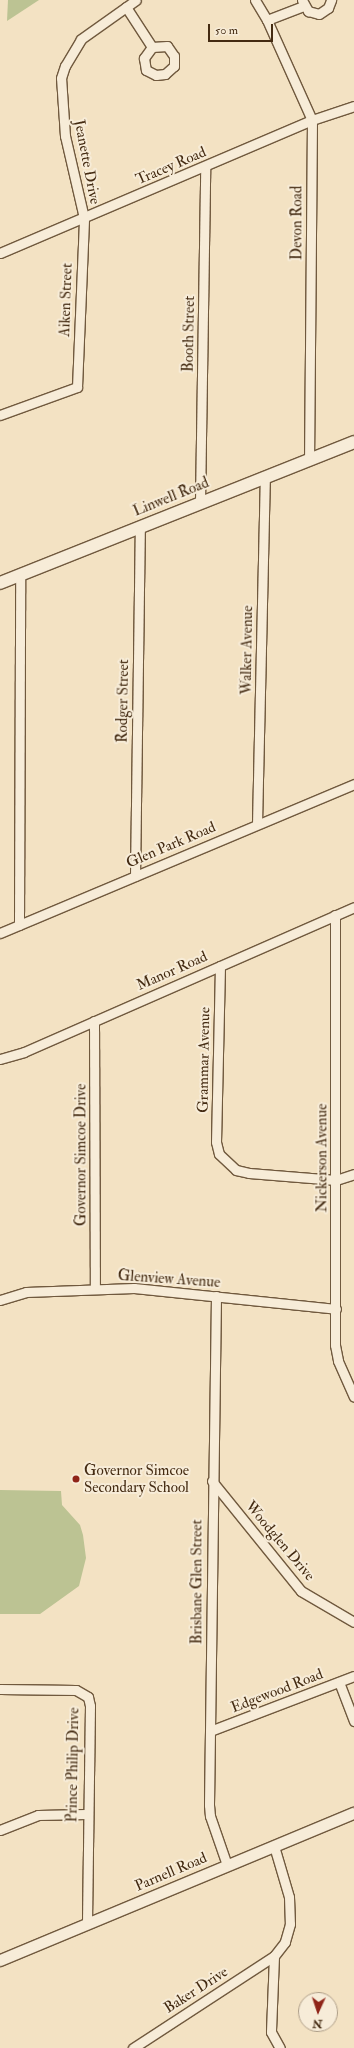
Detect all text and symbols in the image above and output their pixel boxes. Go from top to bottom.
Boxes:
scale bar [210,16,275,42]
text: 50 m [215,23,238,38]
street label: Jeanette Drive [70,118,104,206]
street label: Tracey Road [133,143,209,189]
street label: Devon Road [288,186,306,260]
street label: Aiken Street [56,263,76,337]
street label: Booth Street [179,296,199,372]
street label: Linwell Road [131,474,211,520]
street label: Walker Avenue [237,605,257,695]
street label: Rodger Street [113,659,133,743]
street label: Glen Park Road [124,818,218,872]
street label: Manor Road [134,947,210,995]
street label: Grammar Avenue [194,1007,214,1113]
street label: Governor Simcoe Drive [72,1084,90,1226]
street label: Nickerson Avenue [313,1104,331,1212]
street label: Glenview Avenue [117,1266,221,1292]
place label: Governor Simcoe Secondary School [84,1461,189,1496]
marker: Governor Simcoe Secondary School [71,1474,81,1484]
street label: Woodglen Drive [241,1498,319,1584]
street label: Brisbane Glen Street [188,1520,206,1644]
street label: Edgewood Road [228,1665,326,1717]
street label: Prince Philip Drive [63,1707,83,1823]
street label: Parnell Road [132,1849,210,1895]
street label: Baker Drive [161,1963,231,2017]
north arrow [298,1992,338,2032]
text: N [312,2017,323,2030]

